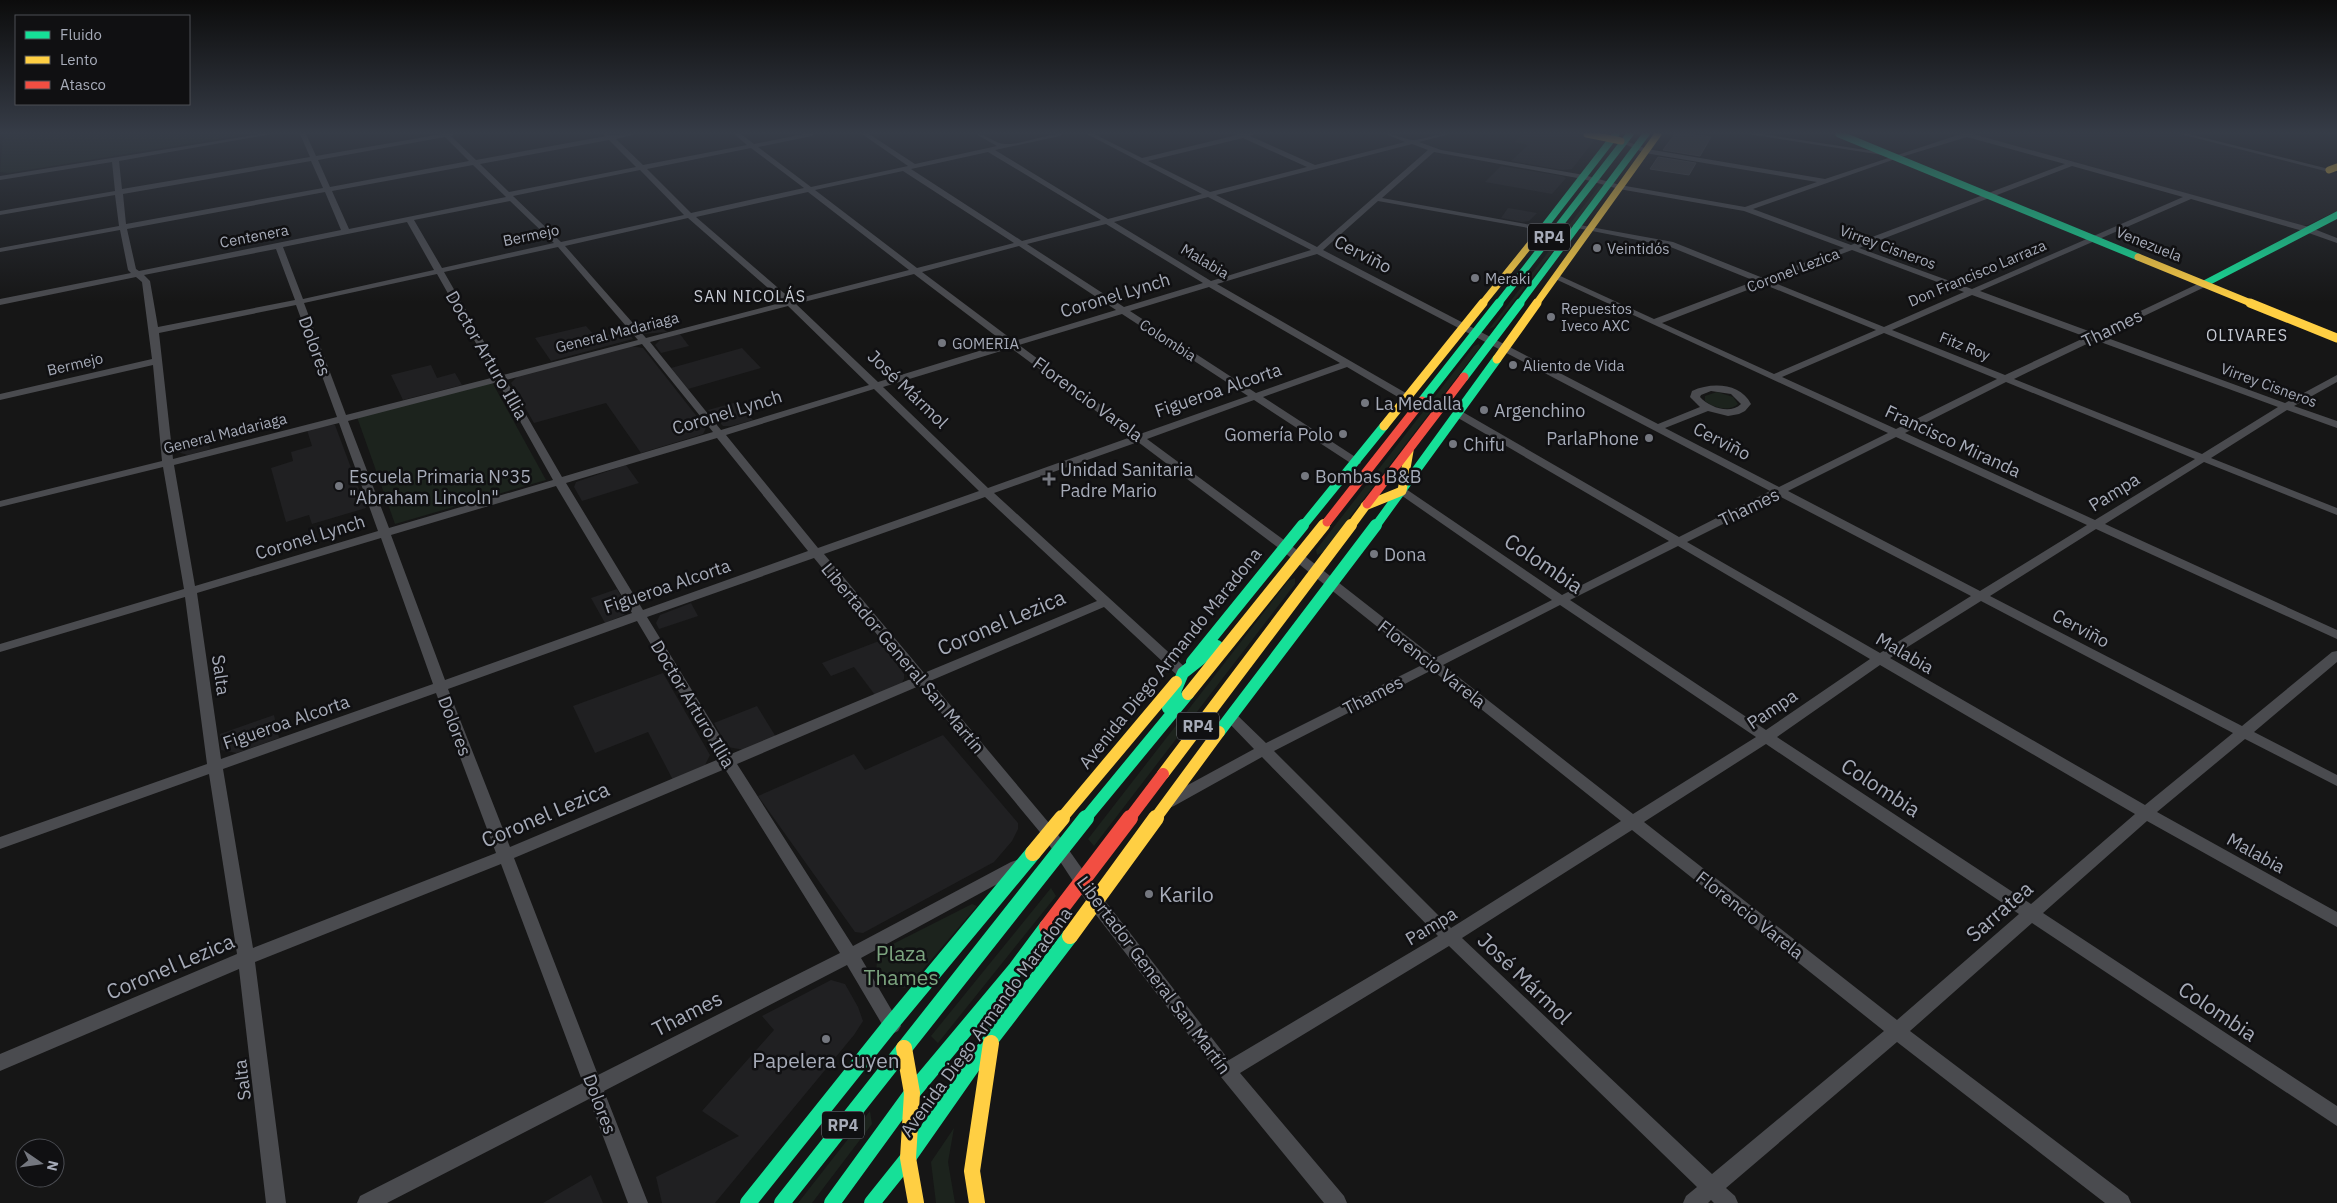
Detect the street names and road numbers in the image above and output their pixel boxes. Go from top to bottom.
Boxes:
street label: Centenera [218,220,290,252]
street label: Bermejo [501,220,561,250]
street label: Virrey Cisneros [1837,221,1939,273]
street label: Venezuela [2113,222,2185,266]
road number: RP4 [1528,223,1570,250]
street label: Cerviño [1330,230,1396,278]
street label: Don Francisco Larraza [1905,235,2049,311]
street label: Malabia [1177,239,1233,283]
street label: Coronel Lezica [1744,244,1842,296]
street label: Coronel Lynch [1057,267,1173,323]
street label: Doctor Arturo Illia [441,286,533,424]
street label: Thames [2078,304,2146,352]
street label: General Madariaga [553,307,681,357]
street label: Dolores [294,313,336,379]
street label: Colombia [1136,315,1200,365]
street label: Fitz Roy [1937,327,1994,365]
street label: José Mármol [863,345,953,433]
street label: Bermejo [45,348,105,380]
street label: Florencio Varela [1028,351,1148,447]
street label: Figueroa Alcorta [1152,357,1285,422]
street label: Virrey Cisneros [2218,359,2320,411]
street label: Coronel Lynch [669,384,785,440]
street label: Francisco Miranda [1881,399,2025,483]
street label: General Madariaga [161,408,289,458]
street label: Cerviño [1689,417,1755,465]
street label: Pampa [2084,467,2144,517]
street label: Thames [1715,483,1783,531]
street label: Coronel Lynch [252,509,368,565]
street label: Colombia [1499,526,1589,600]
street label: Avenida Diego Armando Maradona [1074,542,1267,773]
street label: Figueroa Alcorta [601,553,734,618]
street label: Libertador General San Martín [816,558,990,758]
street label: Coronel Lezica [933,582,1069,662]
street label: Cerviño [2048,603,2114,653]
street label: Florencio Varela [1374,615,1491,713]
street label: Malabia [1872,627,1938,679]
street label: Doctor Arturo Illia [646,636,740,772]
street label: Salta [207,653,235,697]
street label: Thames [1339,670,1407,720]
street label: Pampa [1742,684,1802,734]
street label: Figueroa Alcorta [220,689,353,754]
street label: Dolores [433,693,477,759]
road number: RP4 [1177,712,1219,739]
street label: Colombia [1836,751,1926,823]
street label: Coronel Lezica [477,774,613,854]
street label: Malabia [2223,828,2290,879]
street label: Florencio Varela [1692,866,1809,964]
street label: Libertador General San Martín [1072,871,1236,1079]
street label: Sarratea [1960,874,2038,948]
street label: Pampa [1401,901,1461,950]
street label: Avenida Diego Armando Maradona [895,902,1077,1141]
street label: Coronel Lezica [102,926,238,1006]
street label: José Mármol [1472,926,1578,1030]
street label: Colombia [2173,974,2263,1048]
street label: Thames [647,983,727,1043]
street label: Salta [228,1058,256,1102]
street label: Dolores [578,1071,622,1137]
road number: RP4 [822,1112,864,1138]

